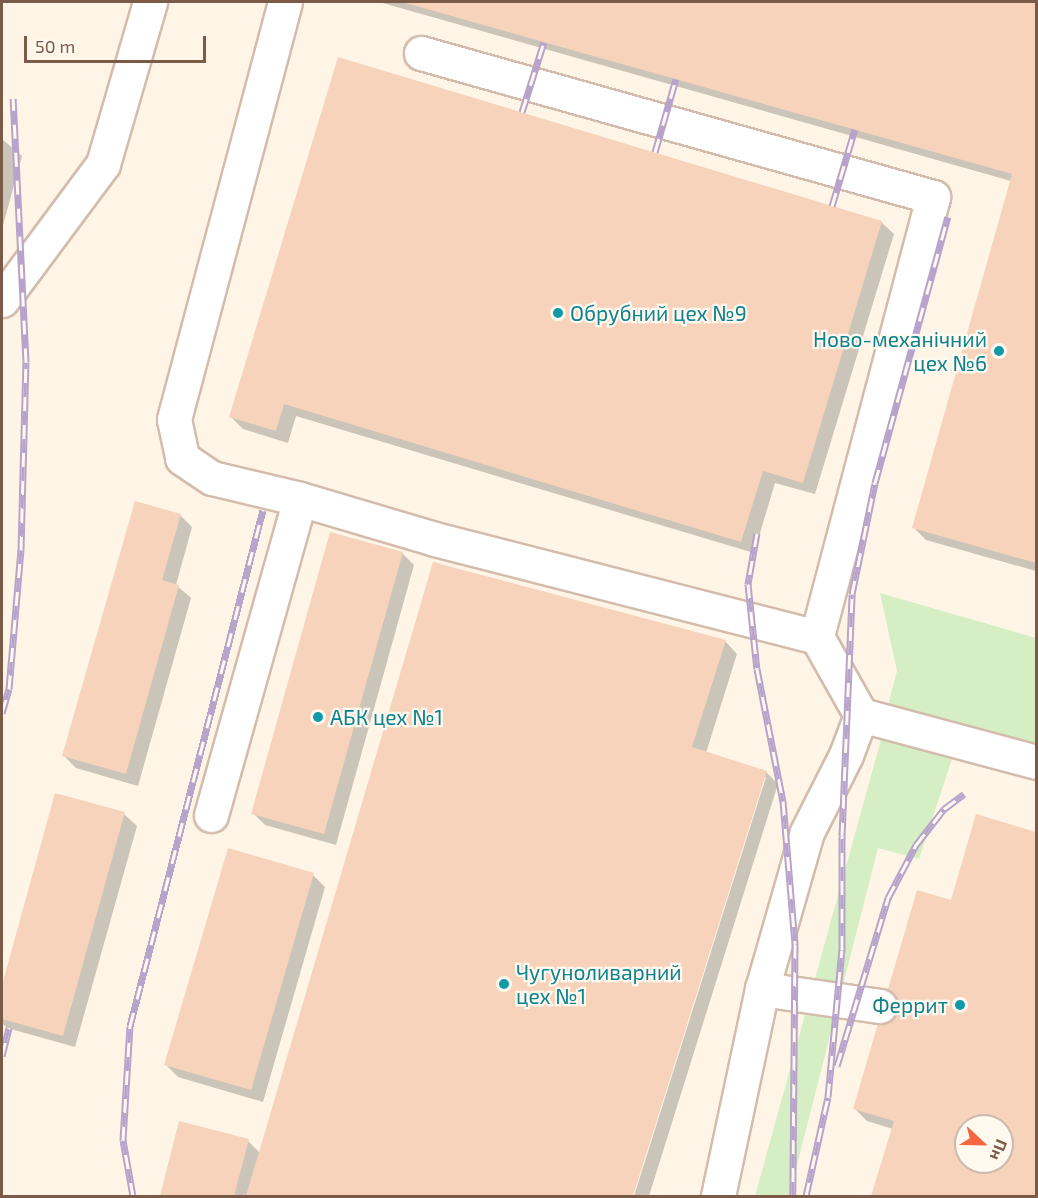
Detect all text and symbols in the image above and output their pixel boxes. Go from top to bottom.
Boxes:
scale bar [27,24,208,62]
text: 50 m [35,35,75,57]
place label: Обрубний цех №9 [570,300,747,326]
marker: Обрубний цех №9 [551,306,565,320]
place label: Ново-механічний цех №6 [813,326,987,376]
marker: Ново-механічний цех №6 [992,344,1006,358]
place label: АБК цех №1 [330,704,443,730]
marker: АБК цех №1 [311,710,325,724]
place label: Чугуноливарний цех №1 [516,959,682,1009]
marker: Чугуноливарний цех №1 [497,977,511,991]
place label: Феррит [872,992,948,1018]
marker: Феррит [953,998,967,1012]
north arrow [954,1114,1014,1174]
text: Пн [987,1137,1012,1163]

